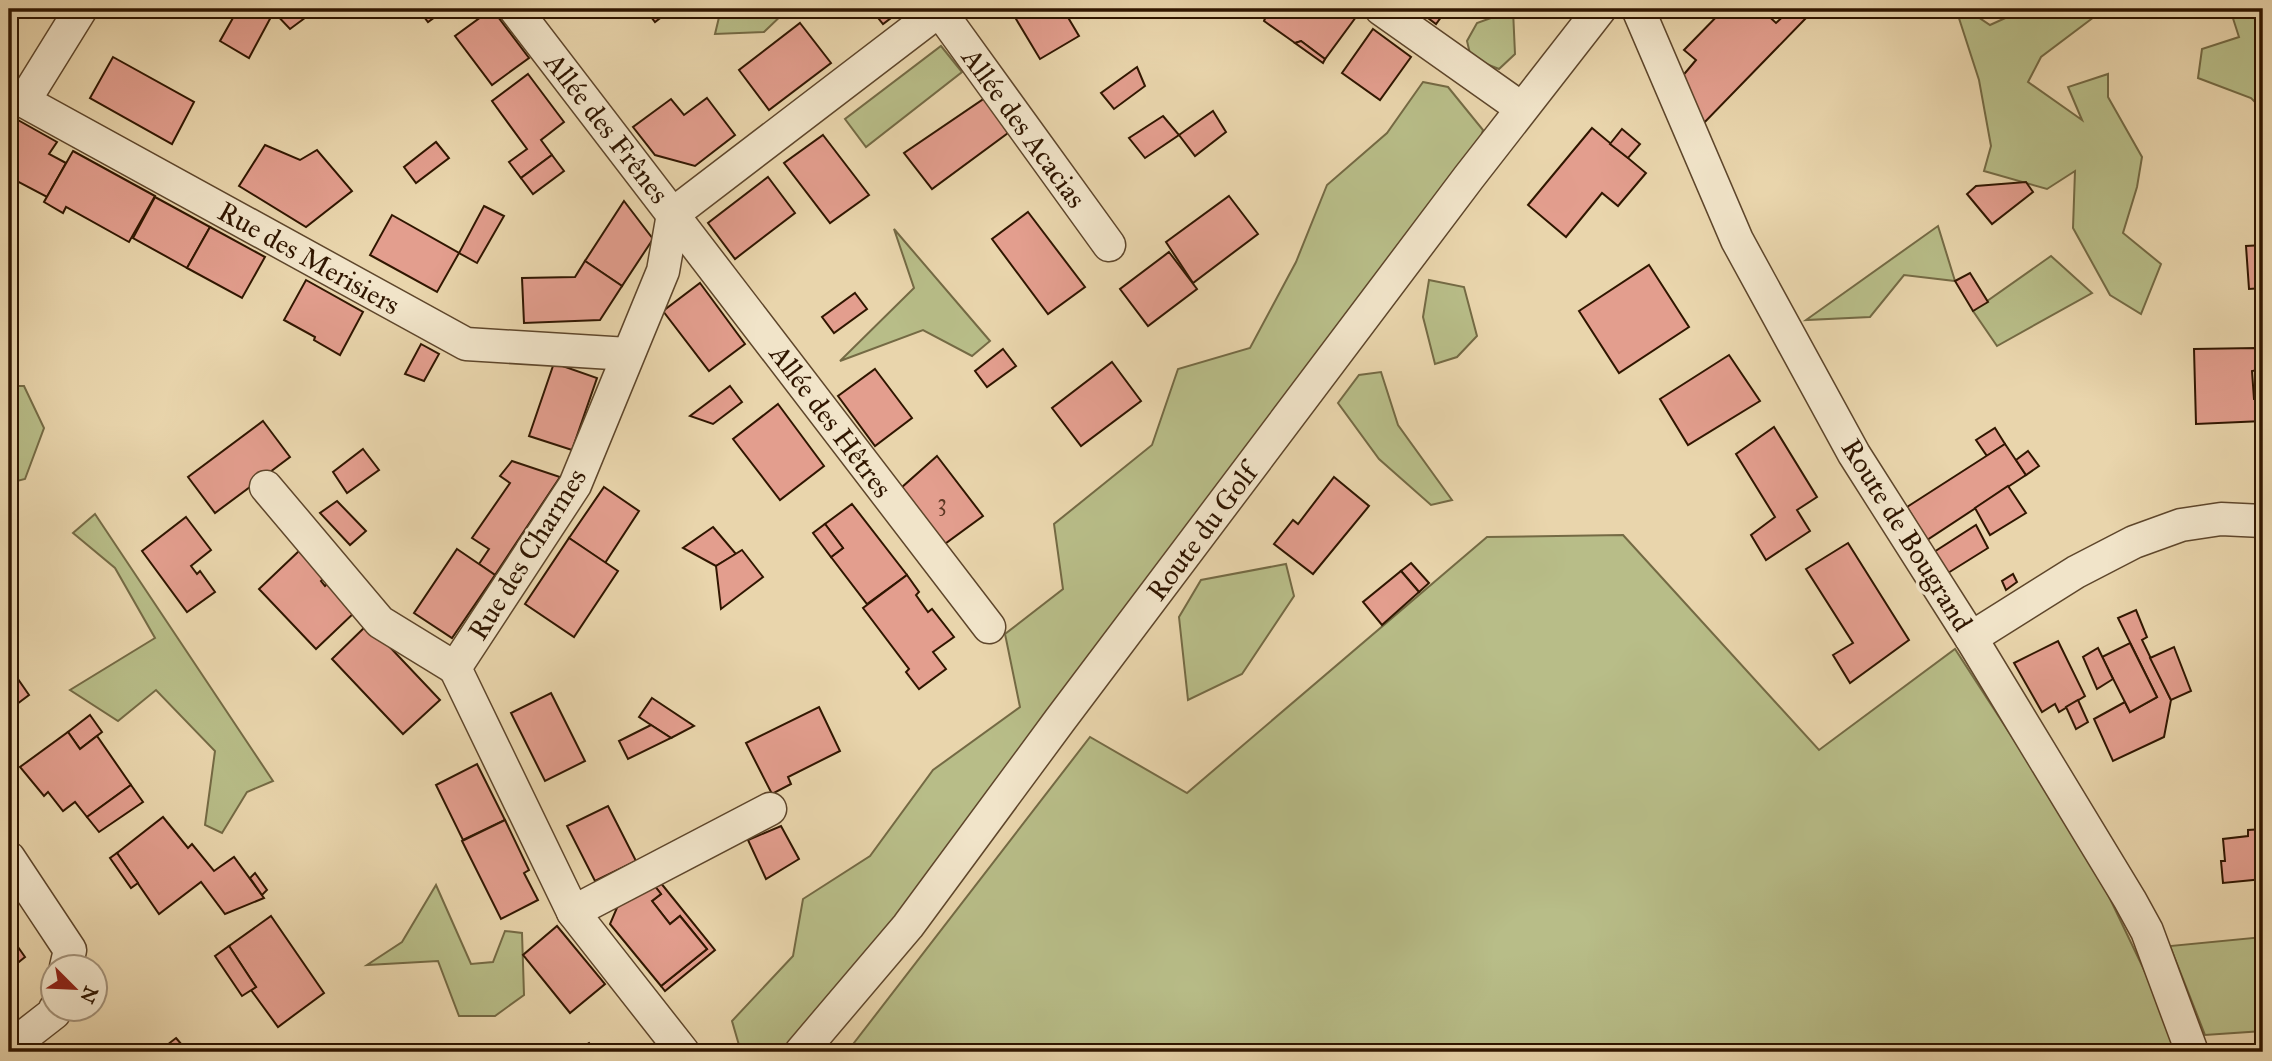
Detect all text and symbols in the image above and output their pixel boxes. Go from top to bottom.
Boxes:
street label: Allée des Acacias [954,40,1094,215]
street label: Allée des Frênes [537,45,677,210]
street label: Rue des Merisiers [212,194,406,322]
street label: Allée des Hêtres [761,337,900,505]
street label: Route de Bougrand [1834,432,1980,638]
street label: Route du Golf [1139,453,1268,608]
street label: Rue des Charmes [460,461,594,647]
house number: 3 [937,487,947,517]
north arrow [38,953,108,1023]
text: N [75,983,103,1007]

